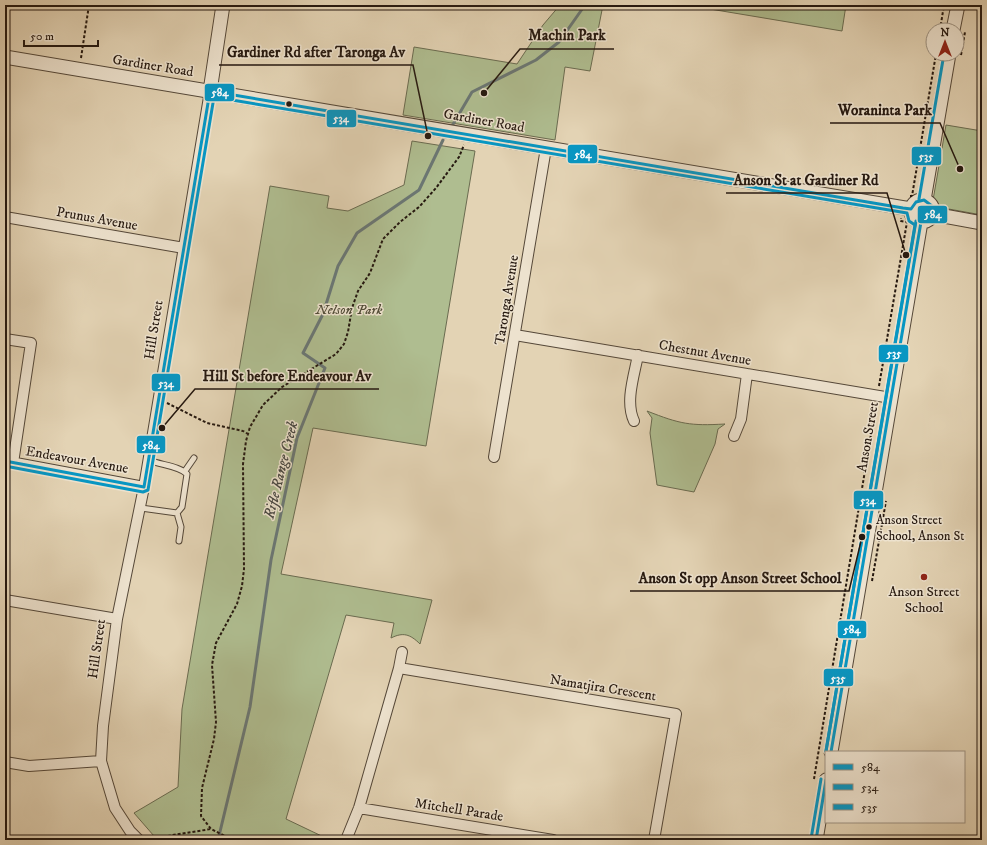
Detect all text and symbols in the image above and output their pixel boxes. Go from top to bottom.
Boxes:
scale bar [24,22,98,48]
callout: Machin Park [520,22,614,49]
north arrow [925,22,965,62]
text: Machin Park [528,26,606,45]
text: N [940,26,950,40]
text: 50 m [30,29,54,44]
callout: Gardiner Rd after Taronga Av [219,38,413,65]
text: Gardiner Rd after Taronga Av [227,43,405,62]
street label: Gardiner Road [111,51,195,81]
line badge: 584 [204,83,235,102]
text: 584 [210,86,229,100]
callout: Woraninta Park [830,96,940,123]
unlabelled marker [284,99,294,109]
text: Woraninta Park [837,101,933,120]
street label: Gardiner Road [442,105,526,137]
line badge: 534 [326,109,357,128]
text: 534 [332,112,350,126]
line badge: 584 [567,144,598,164]
line badge: 535 [911,146,942,166]
text: 584 [573,148,592,162]
text: 535 [917,150,934,164]
callout: Anson St at Gardiner Rd [726,166,887,193]
text: Anson St at Gardiner Rd [732,171,879,190]
street label: Prunus Avenue [55,203,139,235]
line badge: 584 [917,205,948,224]
text: 584 [923,208,942,222]
street label: Taronga Avenue [491,254,523,346]
street label: Hill Street [140,299,168,361]
park label: Nelson Park [315,301,382,319]
street label: Chestnut Avenue [657,336,753,370]
line badge: 535 [878,344,909,363]
text: 535 [885,347,902,361]
callout: Hill St before Endeavour Av [195,362,379,389]
text: Hill St before Endeavour Av [203,367,372,386]
line badge: 534 [151,373,181,392]
text: 534 [157,377,175,391]
street label: Anson Street [853,400,883,474]
water label: Rifle Range Creek [259,419,302,522]
line badge: 584 [136,435,166,454]
text: 584 [141,439,160,453]
street label: Endeavour Avenue [24,442,130,478]
line badge: 534 [853,490,884,510]
text: 534 [859,494,877,508]
place label: Anson Street School, Anson St [876,512,964,544]
marker: Anson Street School, Anson St [864,522,874,532]
callout: Anson St opp Anson Street School [630,564,849,591]
text: Anson St opp Anson Street School [638,569,842,588]
marker: Anson Street School [919,572,929,582]
place label: Anson Street School [888,583,960,617]
street label: Hill Street [84,618,110,680]
line badge: 584 [837,620,867,639]
text: 584 [842,623,861,637]
line badge: 535 [823,668,854,687]
street label: Namatjira Crescent [548,671,658,705]
text: 535 [829,672,846,686]
legend [825,751,965,823]
text: 584 [861,760,881,775]
text: 534 [861,780,879,795]
street label: Mitchell Parade [413,794,505,826]
text: 535 [861,800,877,815]

